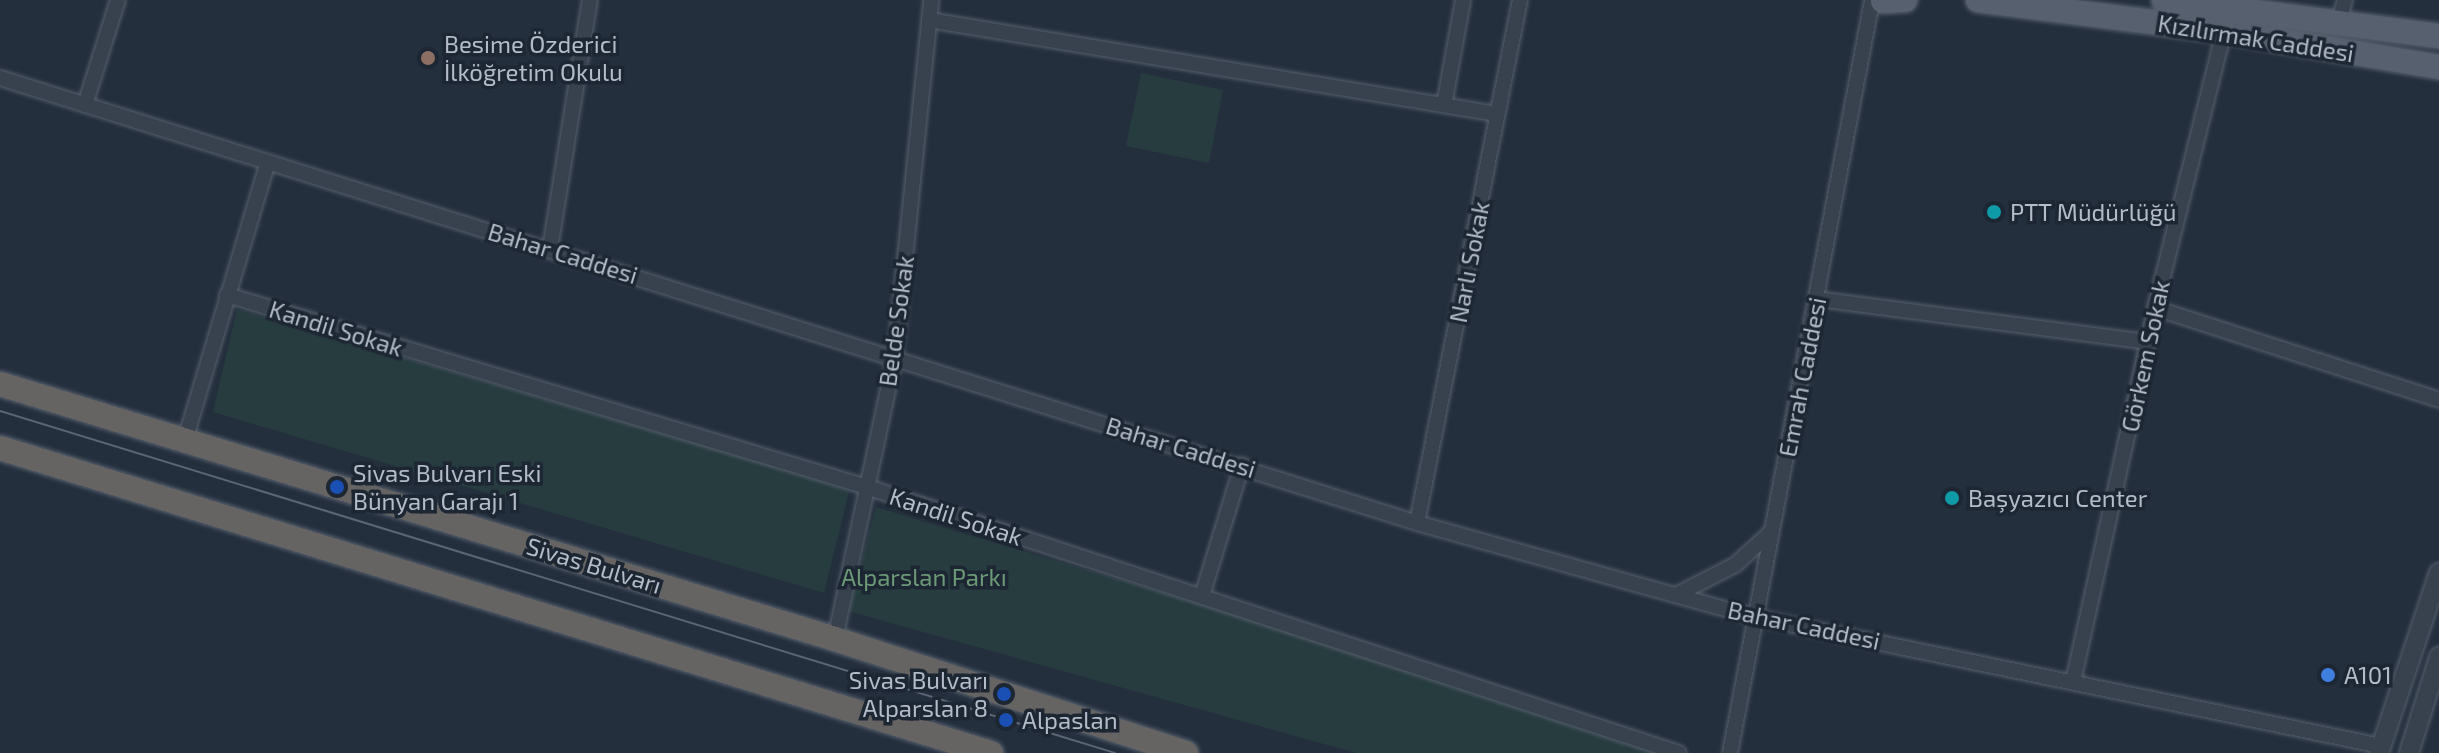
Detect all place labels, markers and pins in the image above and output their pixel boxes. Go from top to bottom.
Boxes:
place label: Besime Özderici İlköğretim Okulu [444,30,623,86]
marker: Besime Özderici İlköğretim Okulu [419,49,437,67]
place label: PTT Müdürlüğü [2010,198,2177,226]
marker: PTT Müdürlüğü [1985,203,2003,221]
place label: Sivas Bulvarı Eski Bünyan Garajı 1 [353,459,541,515]
marker: Sivas Bulvarı Eski Bünyan Garajı 1 [328,478,346,496]
place label: Başyazıcı Center [1968,484,2147,512]
marker: Başyazıcı Center [1943,489,1961,507]
place label: A101 [2344,661,2392,689]
place label: Sivas Bulvarı Alparslan 8 [849,666,988,722]
marker: A101 [2319,666,2337,684]
marker: Sivas Bulvarı Alparslan 8 [995,685,1013,703]
place label: Alpaslan [1022,706,1118,734]
marker: Alpaslan [997,711,1015,729]

